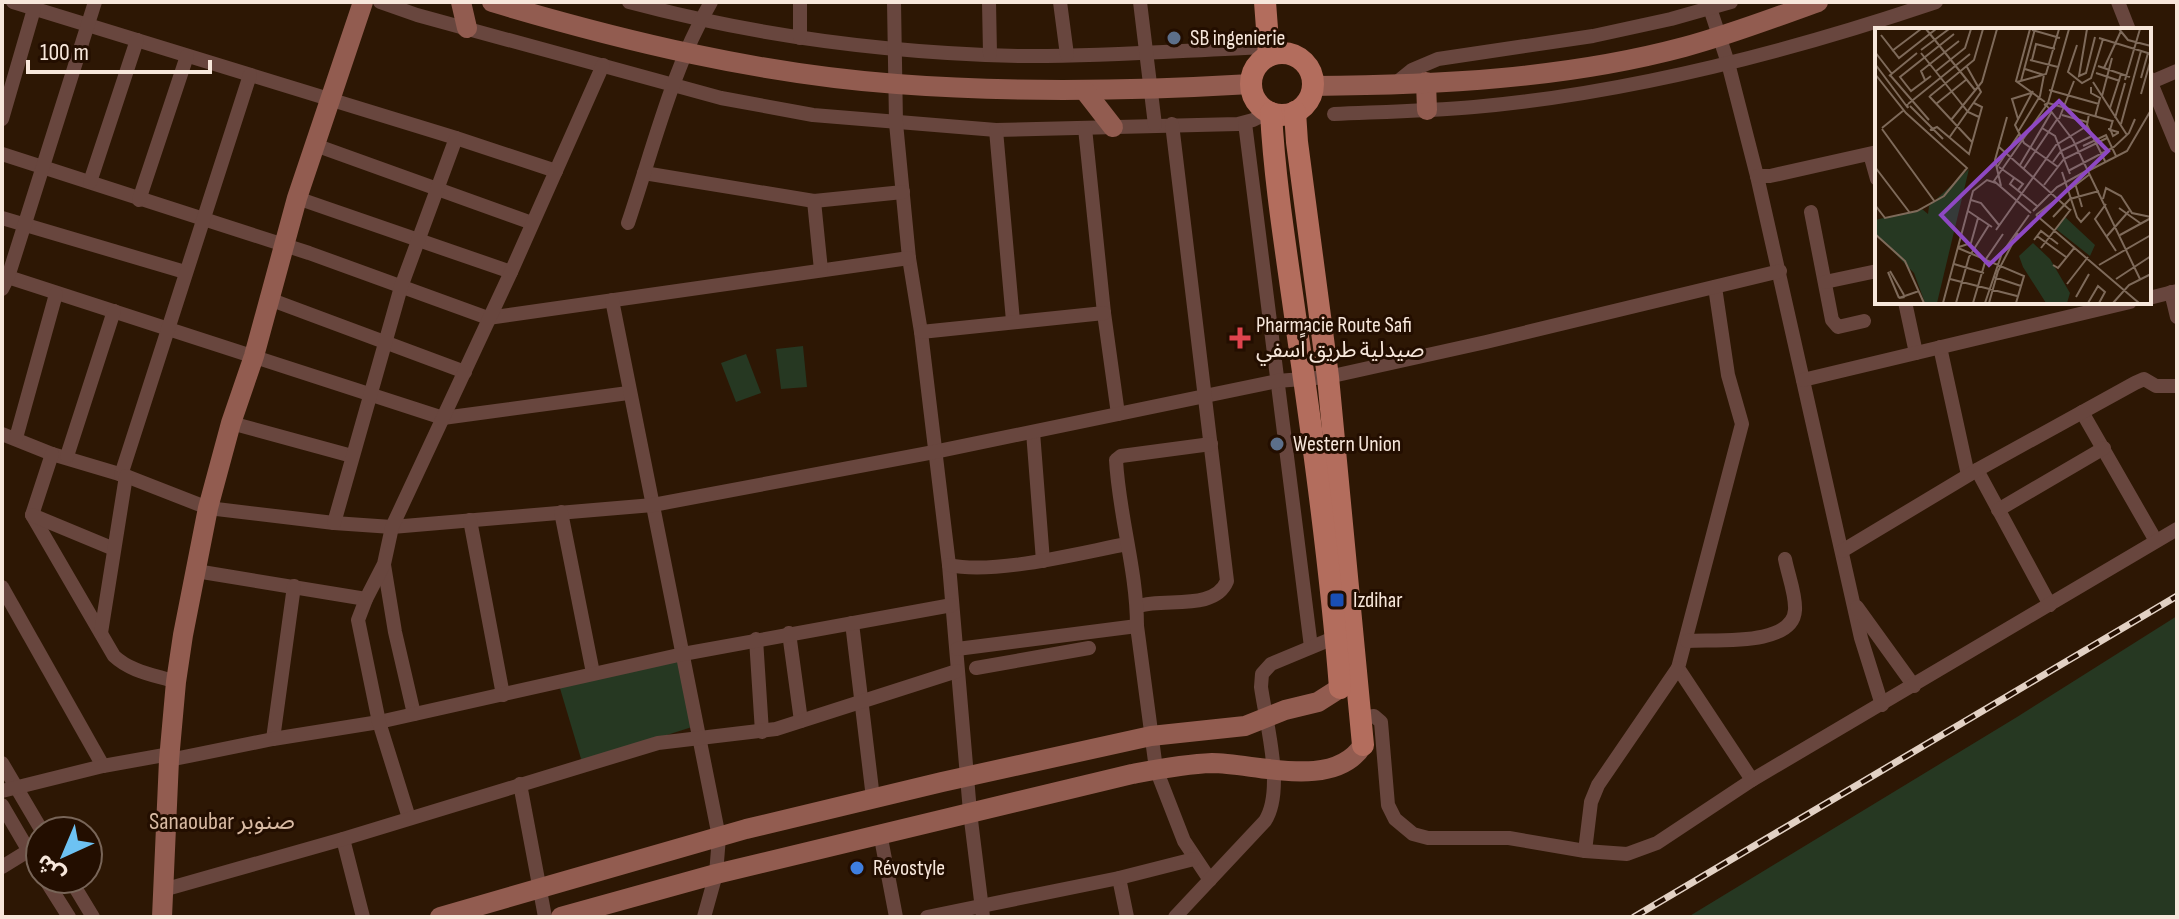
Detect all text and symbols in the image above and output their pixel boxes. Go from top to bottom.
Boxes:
scale bar [28,24,210,74]
place label: SB ingenierie [1190,25,1285,52]
inset map [1875,28,2151,304]
marker: SB ingenierie [1165,29,1183,47]
text: 100 m [40,38,89,67]
place label: Pharmacie Route Safi صيدلية طريق اًسفي [1256,312,1424,366]
marker: Pharmacie Route Safi صيدلية طريق اًسفي [1231,329,1249,347]
place label: Western Union [1293,431,1401,458]
marker: Western Union [1268,435,1286,453]
place label: Izdihar [1353,587,1403,614]
marker: Izdihar [1328,591,1346,609]
district label: Sanaoubar صنوبر [149,807,295,836]
north arrow [24,815,104,895]
text: ش [31,848,71,888]
place label: Révostyle [873,855,945,882]
marker: Révostyle [848,859,866,877]

